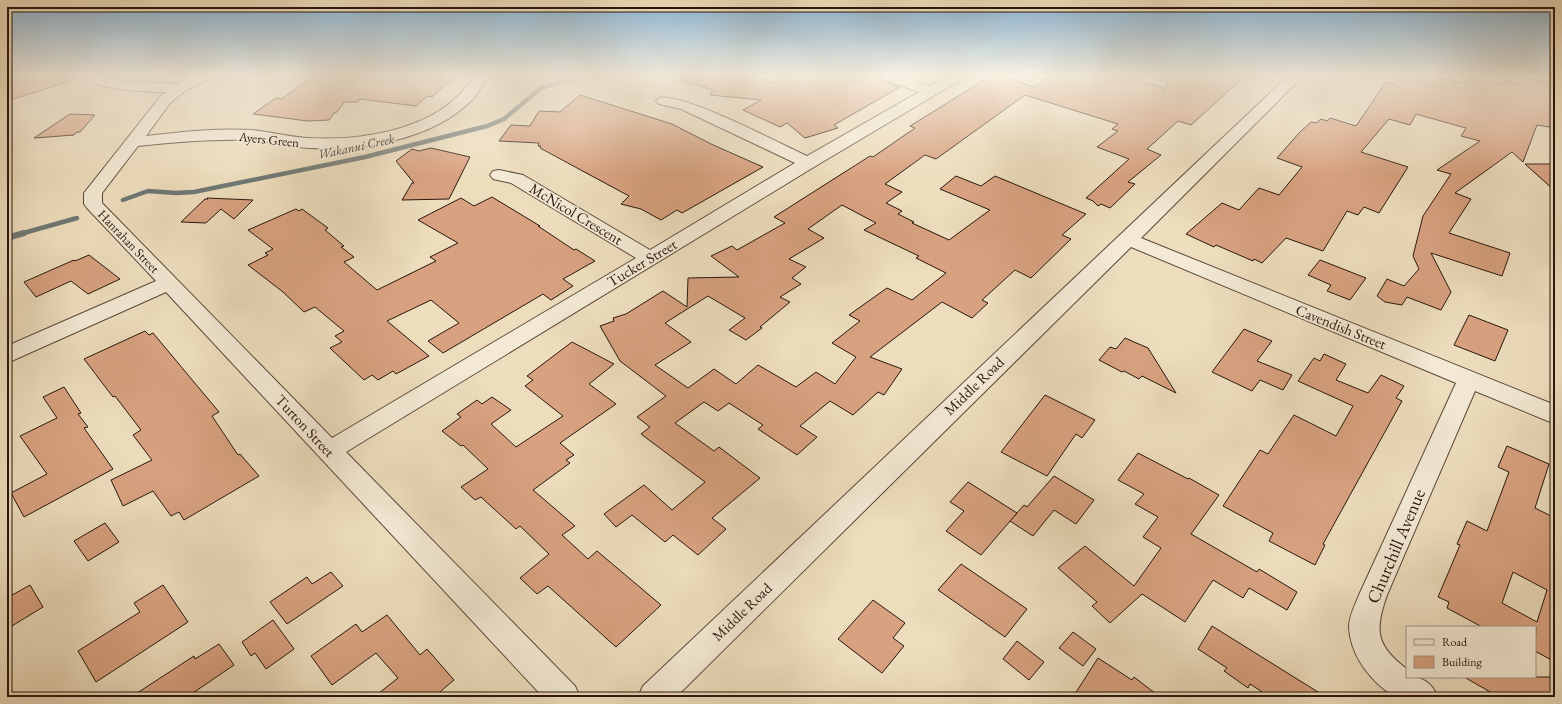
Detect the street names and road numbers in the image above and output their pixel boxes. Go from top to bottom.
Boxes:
street label: Ayers Green [237,128,300,151]
street label: McNicol Crescent [526,178,626,249]
street label: Hanrahan Street [94,206,163,277]
street label: Tucker Street [603,234,680,291]
street label: Cavendish Street [1293,300,1390,353]
street label: Middle Road [940,352,1008,419]
street label: Turton Street [271,390,339,461]
street label: Churchill Avenue [1361,485,1430,607]
street label: Middle Road [708,578,776,645]

